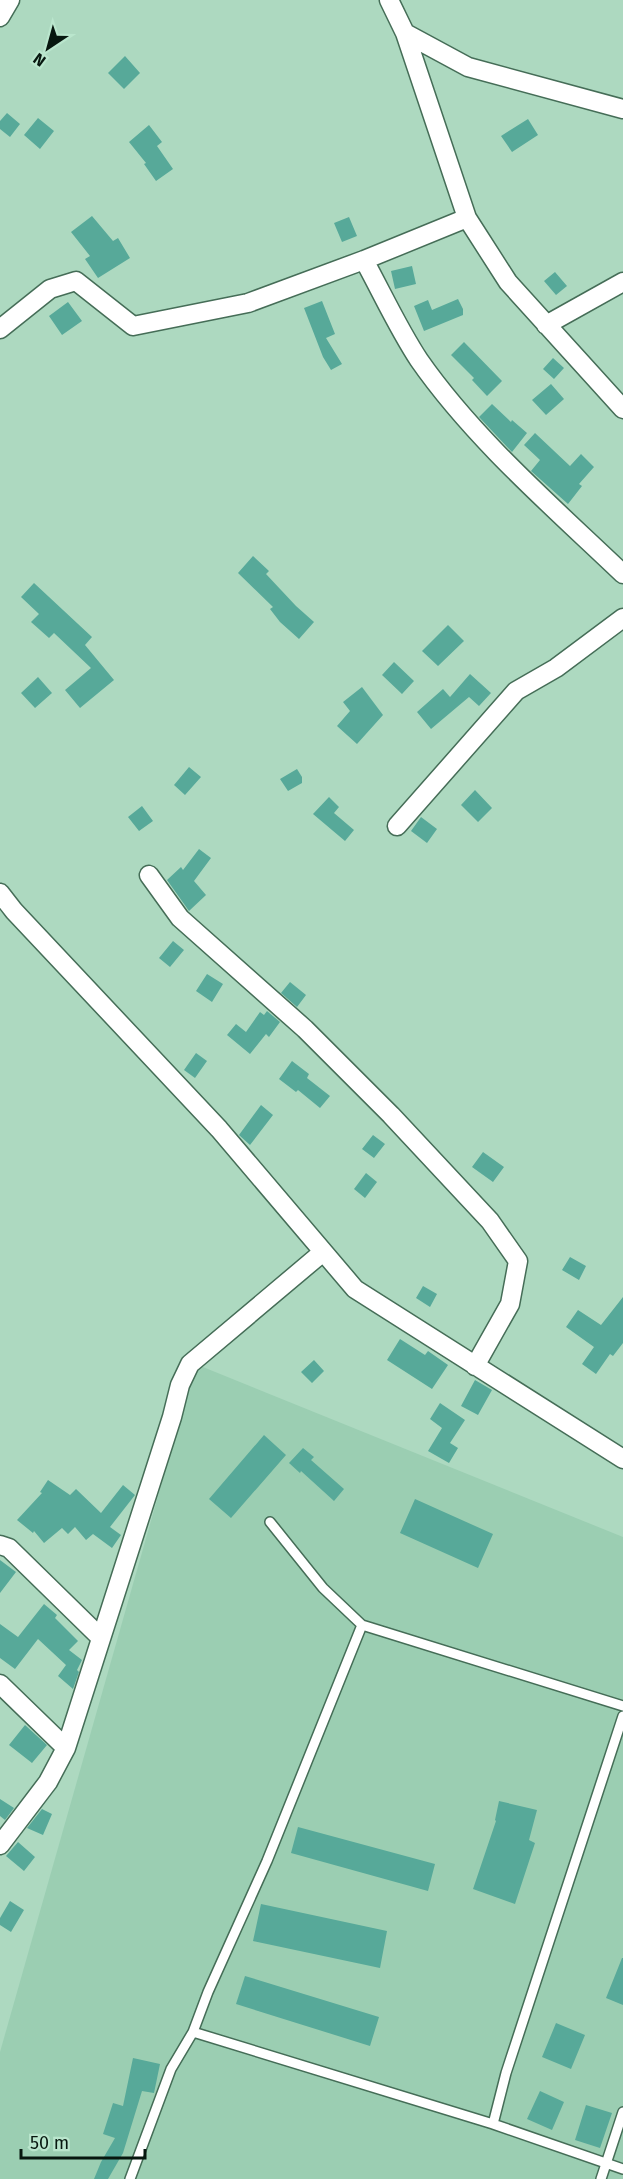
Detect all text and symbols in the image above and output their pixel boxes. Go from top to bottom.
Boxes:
north arrow [18,18,78,78]
text: N [30,49,49,71]
scale bar [21,2122,146,2160]
text: 50 m [30,2132,69,2154]

